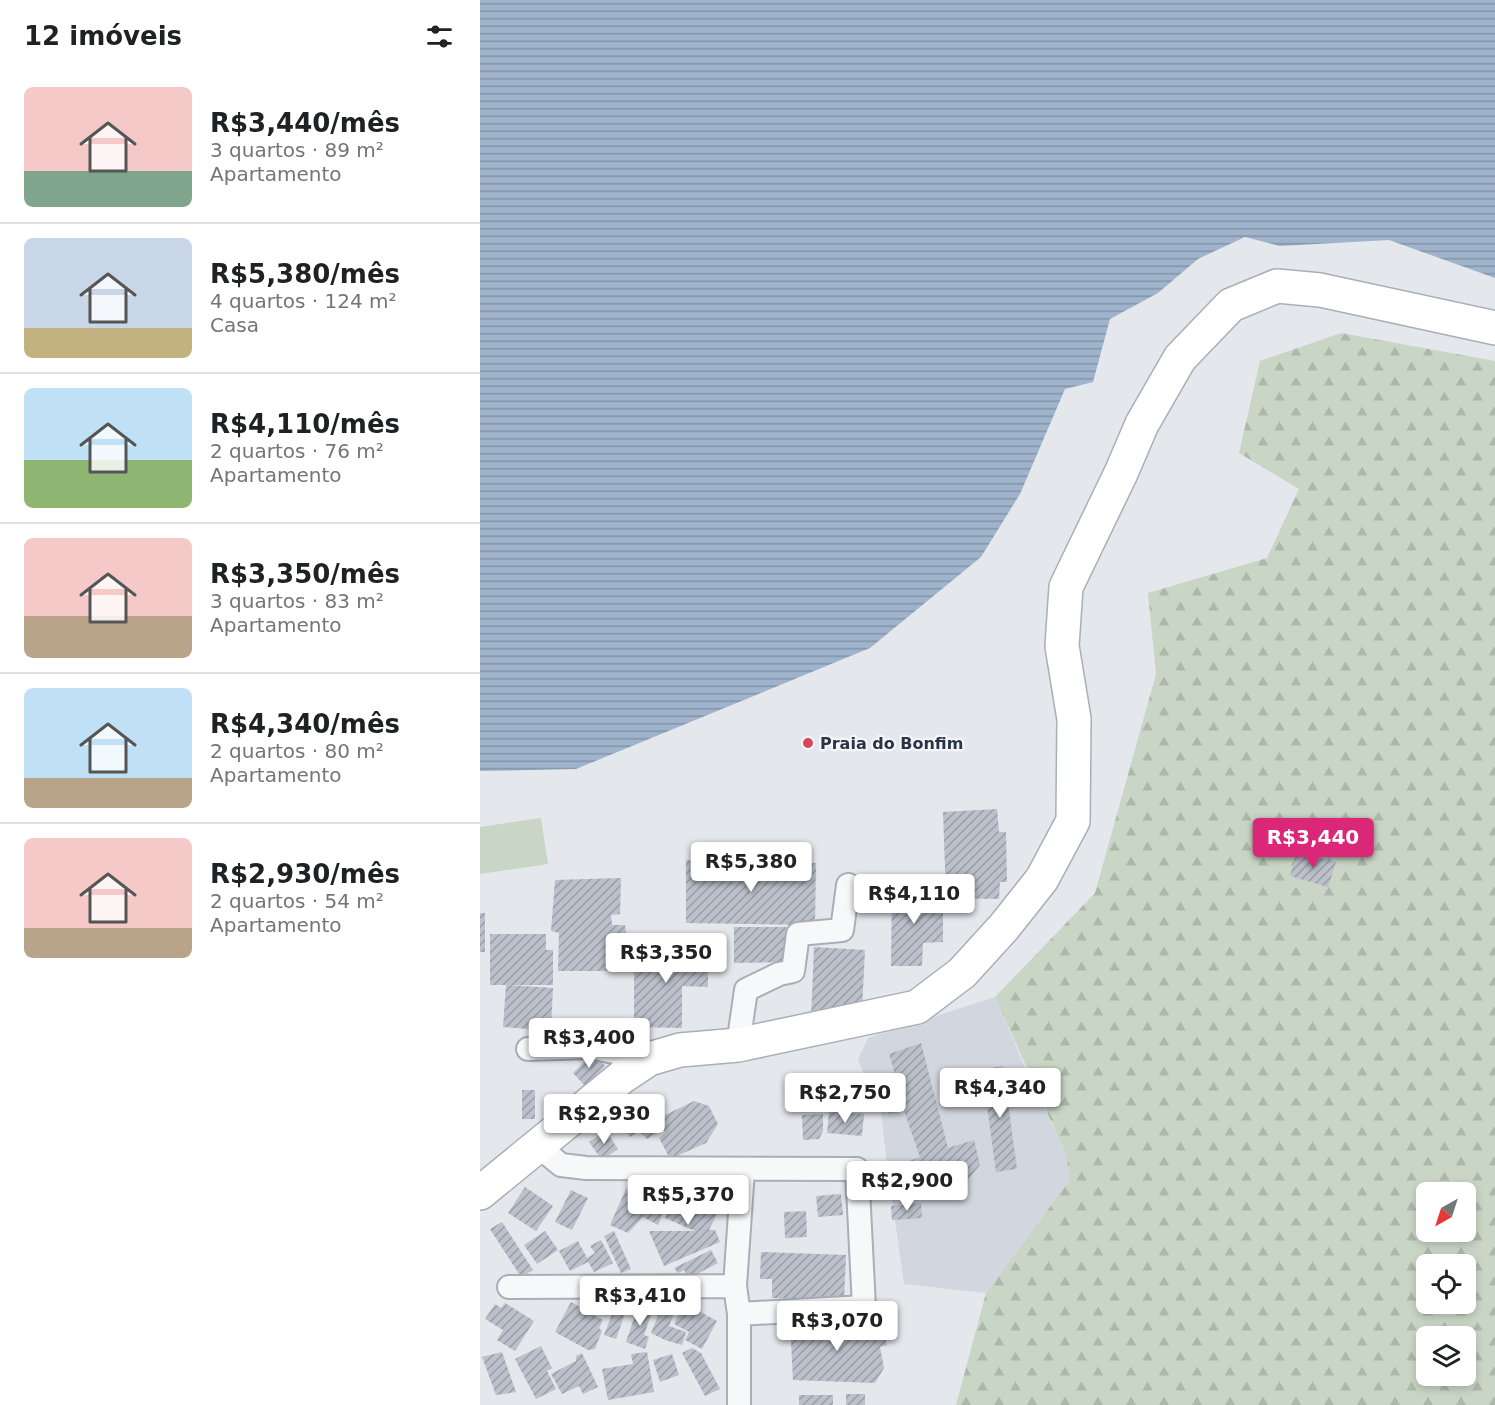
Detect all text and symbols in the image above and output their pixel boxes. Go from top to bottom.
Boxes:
icon: filters [423,20,456,53]
text: 12 imóveis [24,21,182,51]
text: R$3,440/mês [210,108,400,138]
icon: home [72,111,144,183]
text: 3 quartos · 89 m² [210,138,384,162]
text: Apartamento [210,162,342,186]
text: R$5,380/mês [210,259,400,289]
icon: home [72,262,144,334]
text: 4 quartos · 124 m² [210,289,397,313]
text: Casa [210,313,259,337]
text: R$4,110/mês [210,409,400,439]
icon: home [72,412,144,484]
text: 2 quartos · 76 m² [210,439,384,463]
text: Apartamento [210,463,342,487]
text: R$3,350/mês [210,559,400,589]
icon: home [72,562,144,634]
text: 3 quartos · 83 m² [210,589,384,613]
text: Apartamento [210,613,342,637]
text: R$4,340/mês [210,709,400,739]
icon: home [72,712,144,784]
place label: Praia do Bonfim [820,734,963,753]
marker: Praia do Bonfim [801,736,815,750]
text: 2 quartos · 80 m² [210,739,384,763]
text: Apartamento [210,763,342,787]
pin: R$3,440 [1258,818,1368,869]
text: R$3,440 [1267,825,1359,849]
pin: R$5,380 [696,842,806,893]
text: R$5,380 [705,849,797,873]
text: R$2,930/mês [210,859,400,889]
icon: home [72,862,144,934]
pin: R$4,110 [859,874,969,925]
text: R$4,110 [868,881,960,905]
text: 2 quartos · 54 m² [210,889,384,913]
text: Apartamento [210,913,342,937]
pin: R$3,350 [611,933,721,984]
text: R$3,350 [620,940,712,964]
pin: R$3,400 [534,1018,644,1069]
text: R$3,400 [543,1025,635,1049]
pin: R$4,340 [945,1068,1055,1119]
pin: R$2,750 [790,1073,900,1124]
text: R$4,340 [954,1075,1046,1099]
text: R$2,750 [799,1080,891,1104]
pin: R$2,930 [549,1094,659,1145]
text: R$2,930 [558,1101,650,1125]
pin: R$2,900 [852,1161,962,1212]
text: R$2,900 [861,1168,953,1192]
pin: R$5,370 [633,1175,743,1226]
text: R$5,370 [642,1182,734,1206]
north arrow [1416,1182,1476,1242]
map controls [1416,1182,1476,1386]
button: locate [1416,1254,1476,1314]
pin: R$3,410 [585,1276,695,1327]
text: R$3,410 [594,1283,686,1307]
pin: R$3,070 [782,1301,892,1352]
text: R$3,070 [791,1308,883,1332]
button: layers [1416,1326,1476,1386]

